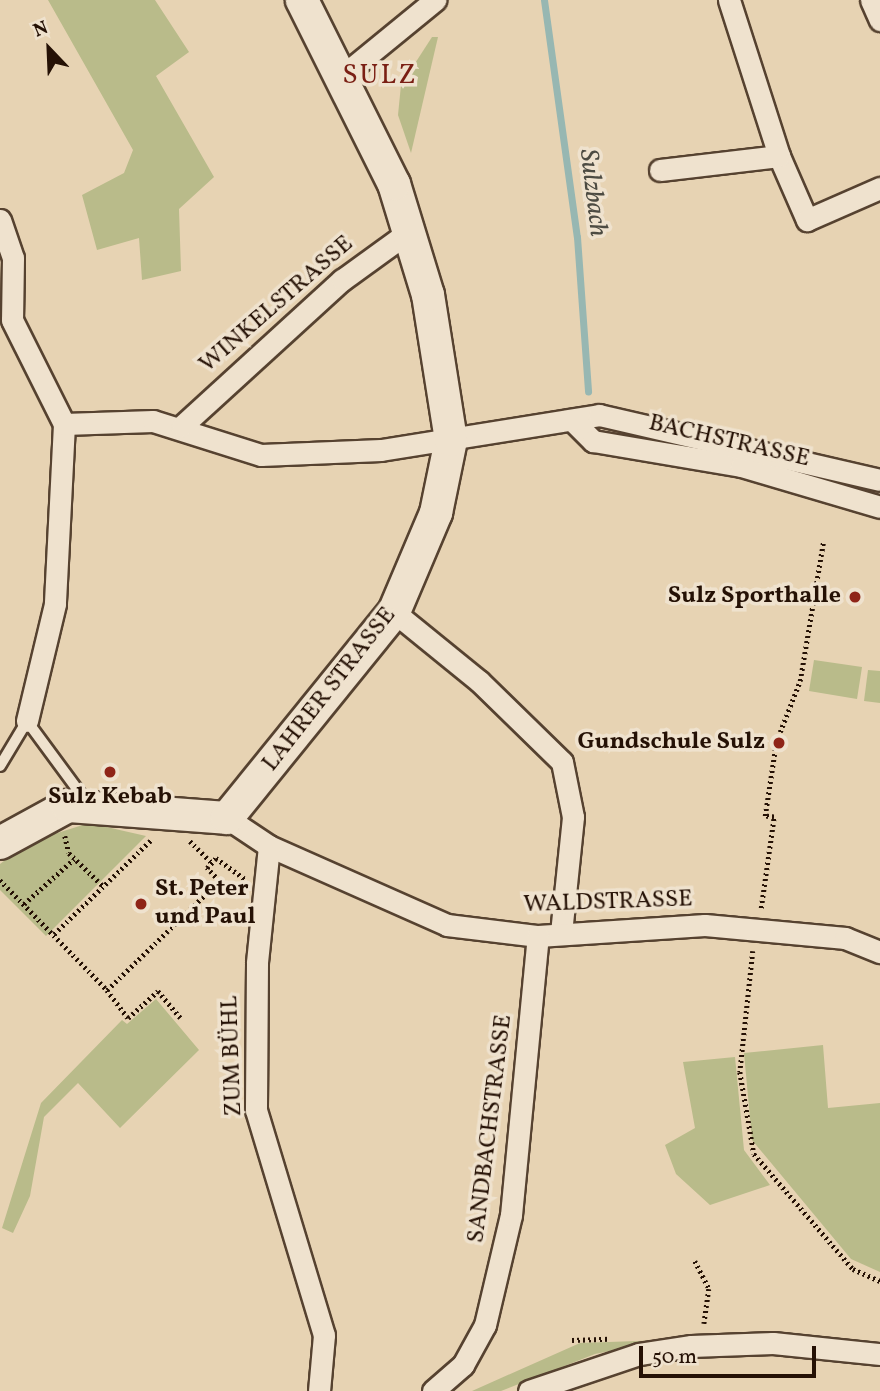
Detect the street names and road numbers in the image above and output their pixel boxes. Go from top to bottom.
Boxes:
street label: WINKELSTRASSE [194,230,360,380]
street label: BACHSTRASSE [646,409,812,475]
street label: LAHRER STRASSE [257,602,403,778]
street label: WALDSTRASSE [523,886,693,920]
street label: ZUM BÜHL [216,995,250,1117]
street label: SANDBACHSTRASSE [463,1013,519,1245]

